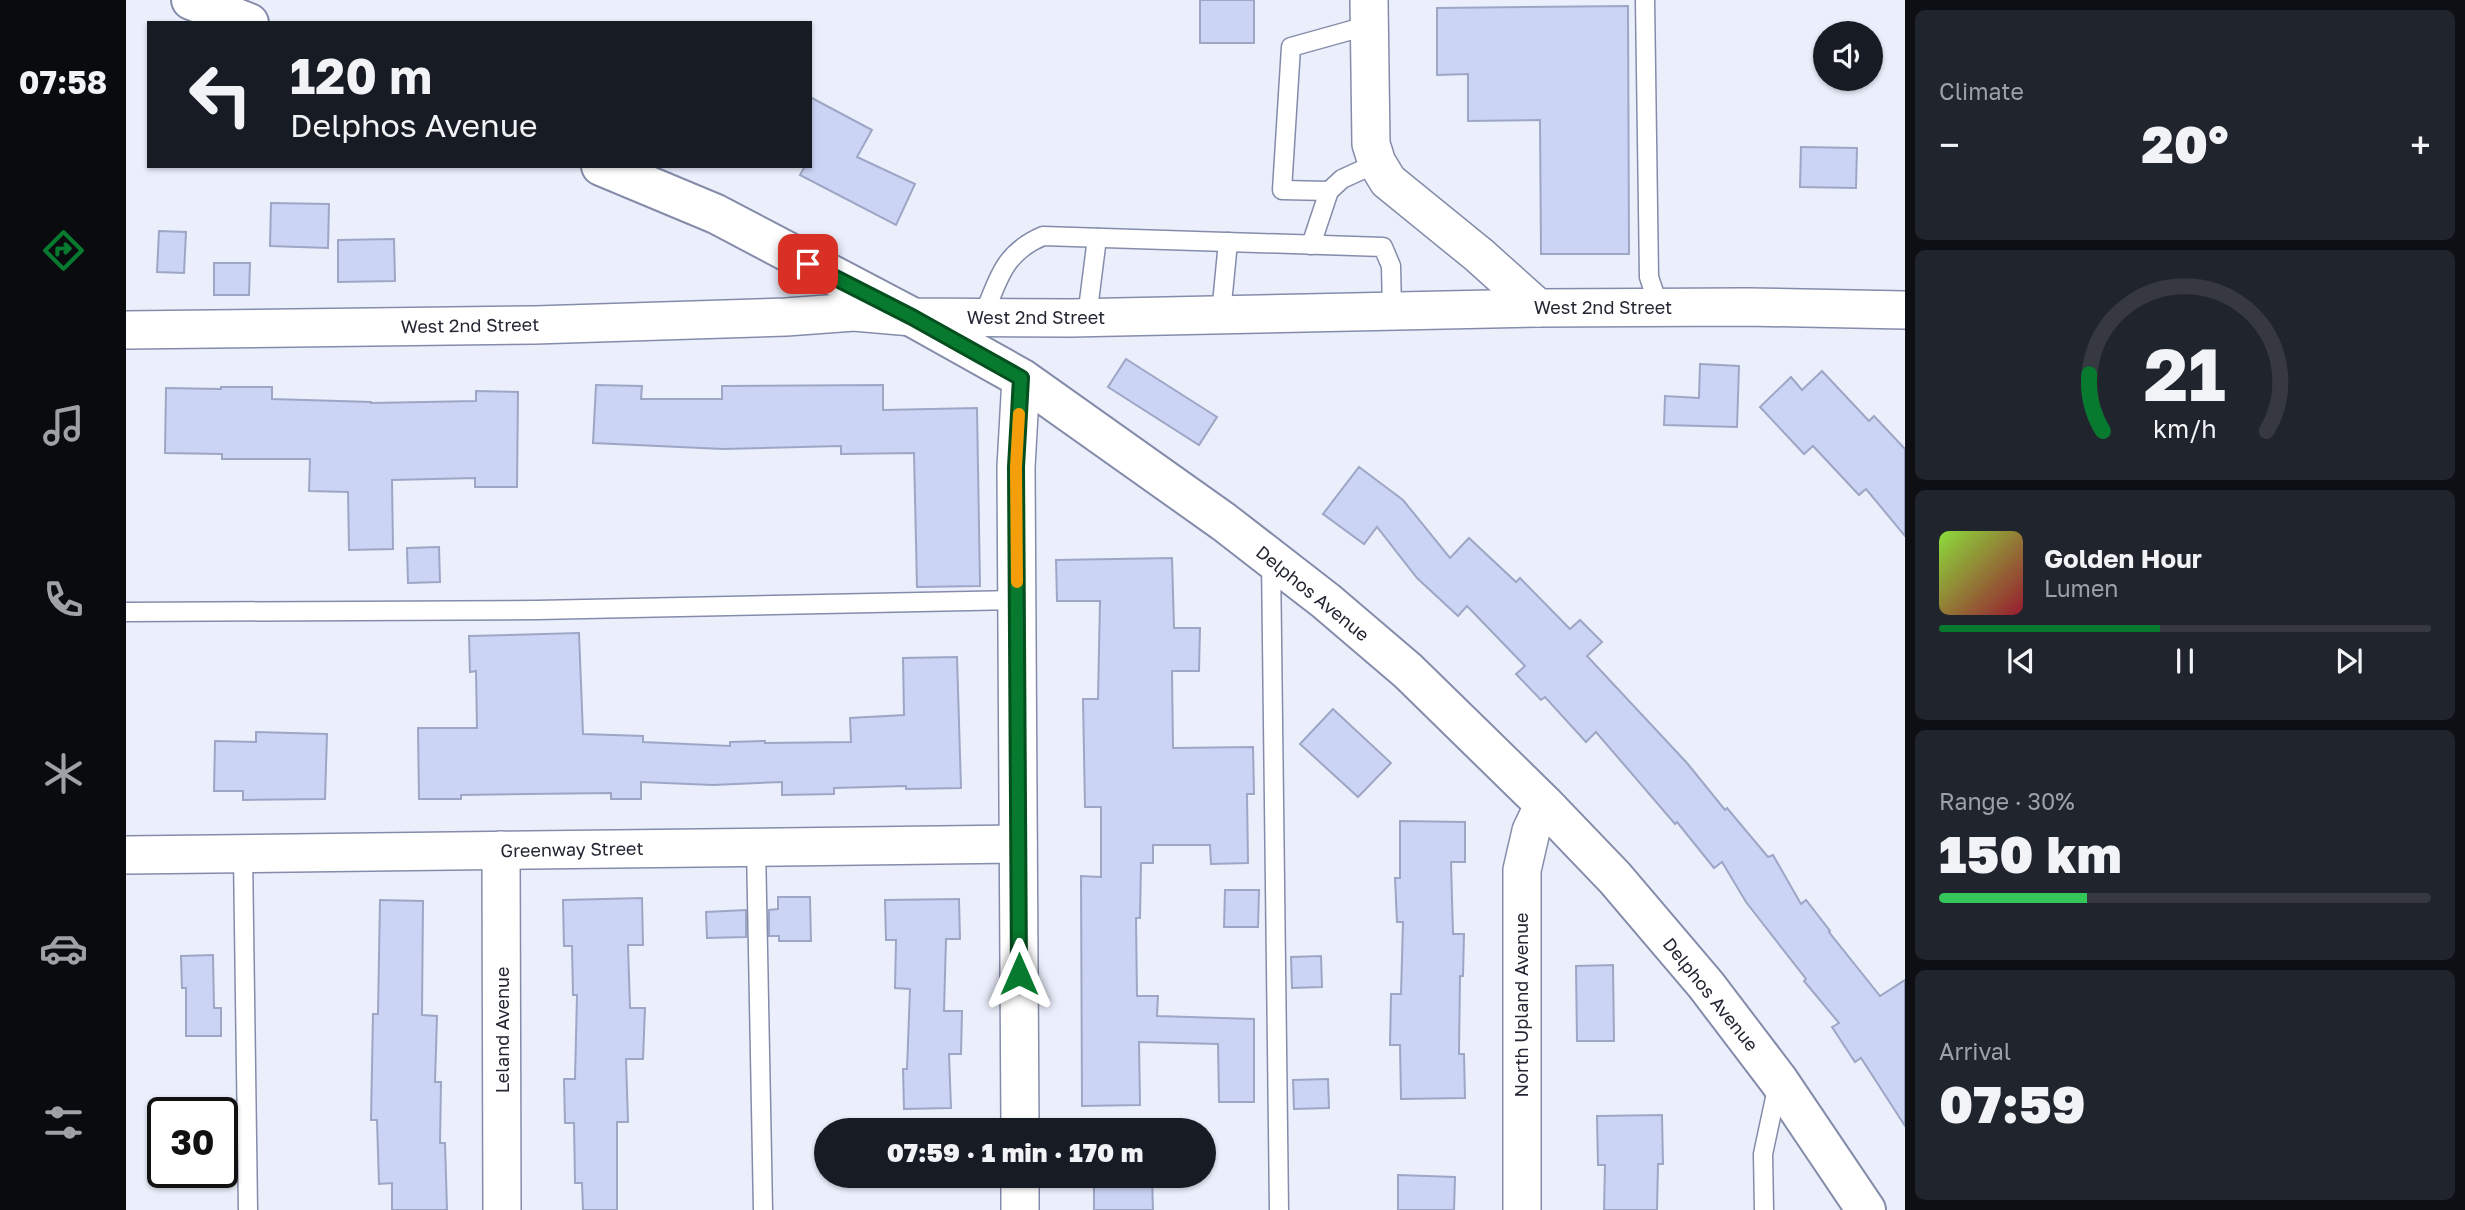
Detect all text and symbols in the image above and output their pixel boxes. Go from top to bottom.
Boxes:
map controls [1813,21,1883,91]
button: sound [1813,21,1883,91]
text: 120 m [290,46,432,105]
icon: left [175,49,266,140]
text: 07:58 [19,63,107,101]
text: Climate [1939,77,2024,105]
text: Delphos Avenue [290,106,538,144]
text: 20° [2142,112,2228,174]
text: − [1939,122,1960,167]
text: + [2410,122,2431,167]
icon: directions [39,226,88,275]
pin [778,234,838,294]
icon: arrive [789,245,827,283]
street label: West 2nd Street [1534,296,1672,318]
street label: West 2nd Street [967,306,1105,328]
street label: West 2nd Street [401,313,539,337]
text: 21 [2144,330,2226,417]
icon: music [39,401,88,450]
text: km/h [2153,413,2217,444]
street label: Delphos Avenue [1252,541,1374,645]
text: Golden Hour [2044,543,2202,574]
text: Lumen [2044,574,2118,602]
icon: phone [39,575,88,624]
icon: previous [2002,642,2040,680]
icon: pause [2166,642,2204,680]
icon: next [2330,642,2368,680]
icon: climate [39,749,88,798]
text: Range · 30% [1939,787,2074,815]
text: 150 km [1939,822,2122,884]
street label: Greenway Street [500,837,644,861]
street label: North Upland Avenue [1510,913,1532,1097]
icon: car [39,924,88,973]
street label: Delphos Avenue [1659,933,1763,1055]
position arrow [982,937,1056,1011]
street label: Leland Avenue [491,967,513,1093]
text: Arrival [1939,1037,2011,1065]
text: 07:59 [1939,1072,2085,1134]
speed limit sign: 30 [147,1097,238,1188]
icon: filters [39,1098,88,1147]
text: 07:59 · 1 min · 170 m [887,1137,1143,1168]

